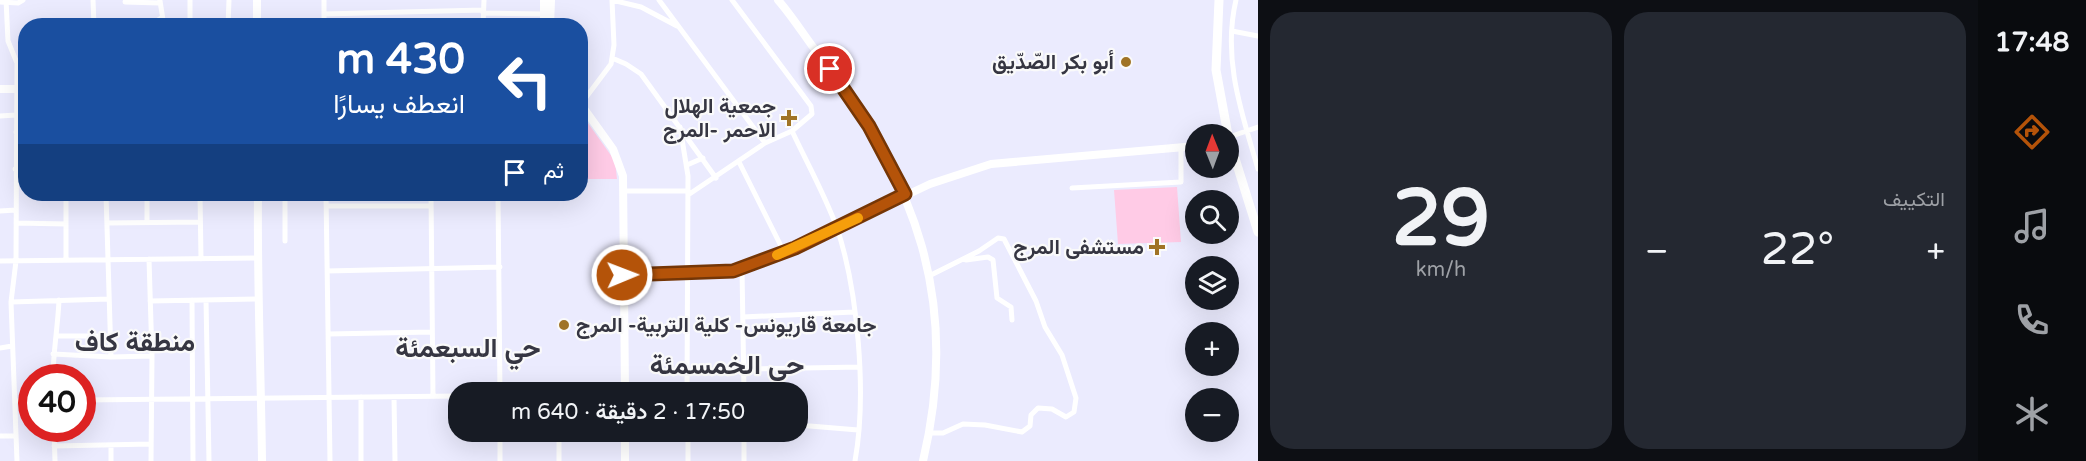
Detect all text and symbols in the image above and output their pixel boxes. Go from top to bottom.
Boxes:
text: 17:48 [1995,26,2069,59]
text: 430 m [336,34,465,85]
icon: left [486,42,564,120]
pin [804,43,855,94]
place label: أبو بكر الصّدّيق [992,49,1114,75]
icon: arrive [813,52,846,85]
marker: أبو بكر الصّدّيق [1119,55,1133,69]
text: انعطف يسارًا [333,88,465,121]
place label: جمعية الهلال الاحمر -المرج [663,94,776,144]
marker: جمعية الهلال الاحمر -المرج [780,109,798,127]
icon: directions [2011,111,2053,153]
north arrow [1185,124,1239,178]
map controls [1185,124,1239,442]
icon: arrive [498,156,531,189]
text: ثم [543,158,564,184]
text: 29 [1392,172,1490,266]
text: التكييف [1883,188,1945,212]
button: search [1185,190,1239,244]
icon: music [2011,205,2053,247]
text: 22° [1761,223,1834,277]
text: − [1645,232,1669,271]
text: + [1926,232,1945,271]
place label: مستشفى المرج [1013,235,1144,261]
marker: مستشفى المرج [1148,238,1166,256]
position arrow [590,243,654,307]
button: layers [1185,256,1239,310]
text: km/h [1416,258,1466,282]
icon: phone [2011,299,2053,341]
place label: جامعة قاريونس- كلية التربية- المرج [576,313,876,339]
marker: جامعة قاريونس- كلية التربية- المرج [557,318,571,332]
button: + [1185,322,1239,376]
district label: منطقة كاف [75,326,195,359]
district label: حي السبعمئة [395,332,541,370]
district label: حي الخمسمئة [650,349,804,387]
speed limit sign: 40 [18,364,96,442]
button: − [1185,388,1239,442]
icon: climate [2011,393,2053,435]
text: 17:50 · 2 دقيقة · 640 m [511,399,745,425]

